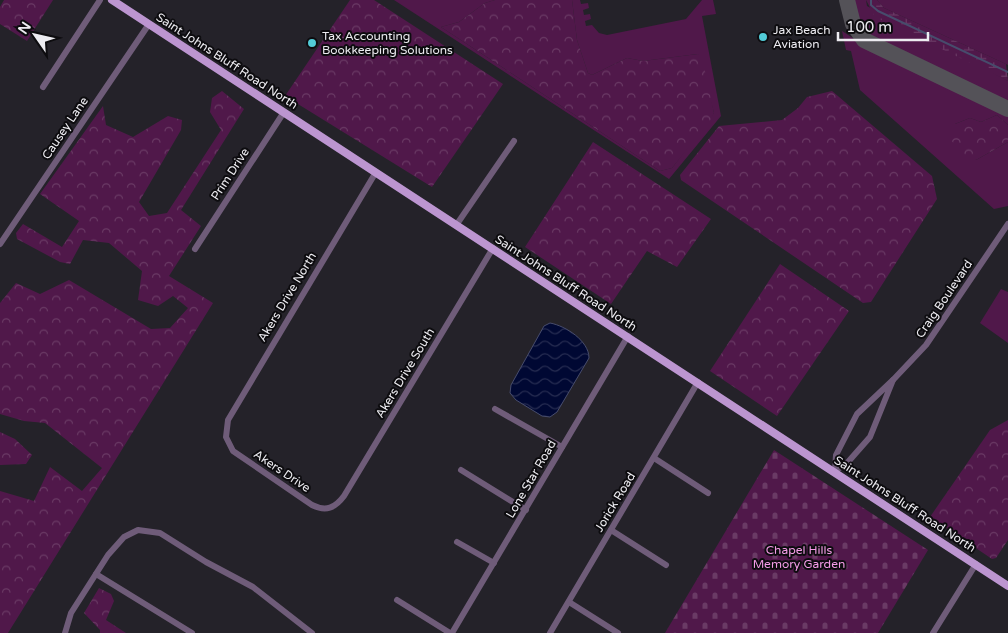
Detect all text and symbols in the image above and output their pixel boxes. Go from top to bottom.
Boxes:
north arrow [10,10,60,60]
street label: Saint Johns Bluff Road North [154,10,300,112]
scale bar [838,10,928,42]
text: 100 m [846,18,892,36]
text: N [14,19,35,37]
place label: Jax Beach Aviation [773,23,830,51]
place label: Tax Accounting Bookkeeping Solutions [322,29,453,57]
marker: Jax Beach Aviation [757,31,769,43]
marker: Tax Accounting Bookkeeping Solutions [306,37,318,49]
street label: Causey Lane [39,94,91,162]
street label: Prim Drive [208,145,252,203]
street label: Saint Johns Bluff Road North [493,232,639,334]
street label: Akers Drive North [255,250,319,344]
street label: Craig Boulevard [913,257,975,341]
street label: Akers Drive South [373,326,437,420]
street label: Lone Star Road [503,437,559,521]
street label: Akers Drive [251,447,313,495]
street label: Saint Johns Bluff Road North [832,453,978,555]
street label: Jorick Road [592,470,638,534]
park label: Chapel Hills Memory Garden [753,543,845,571]

